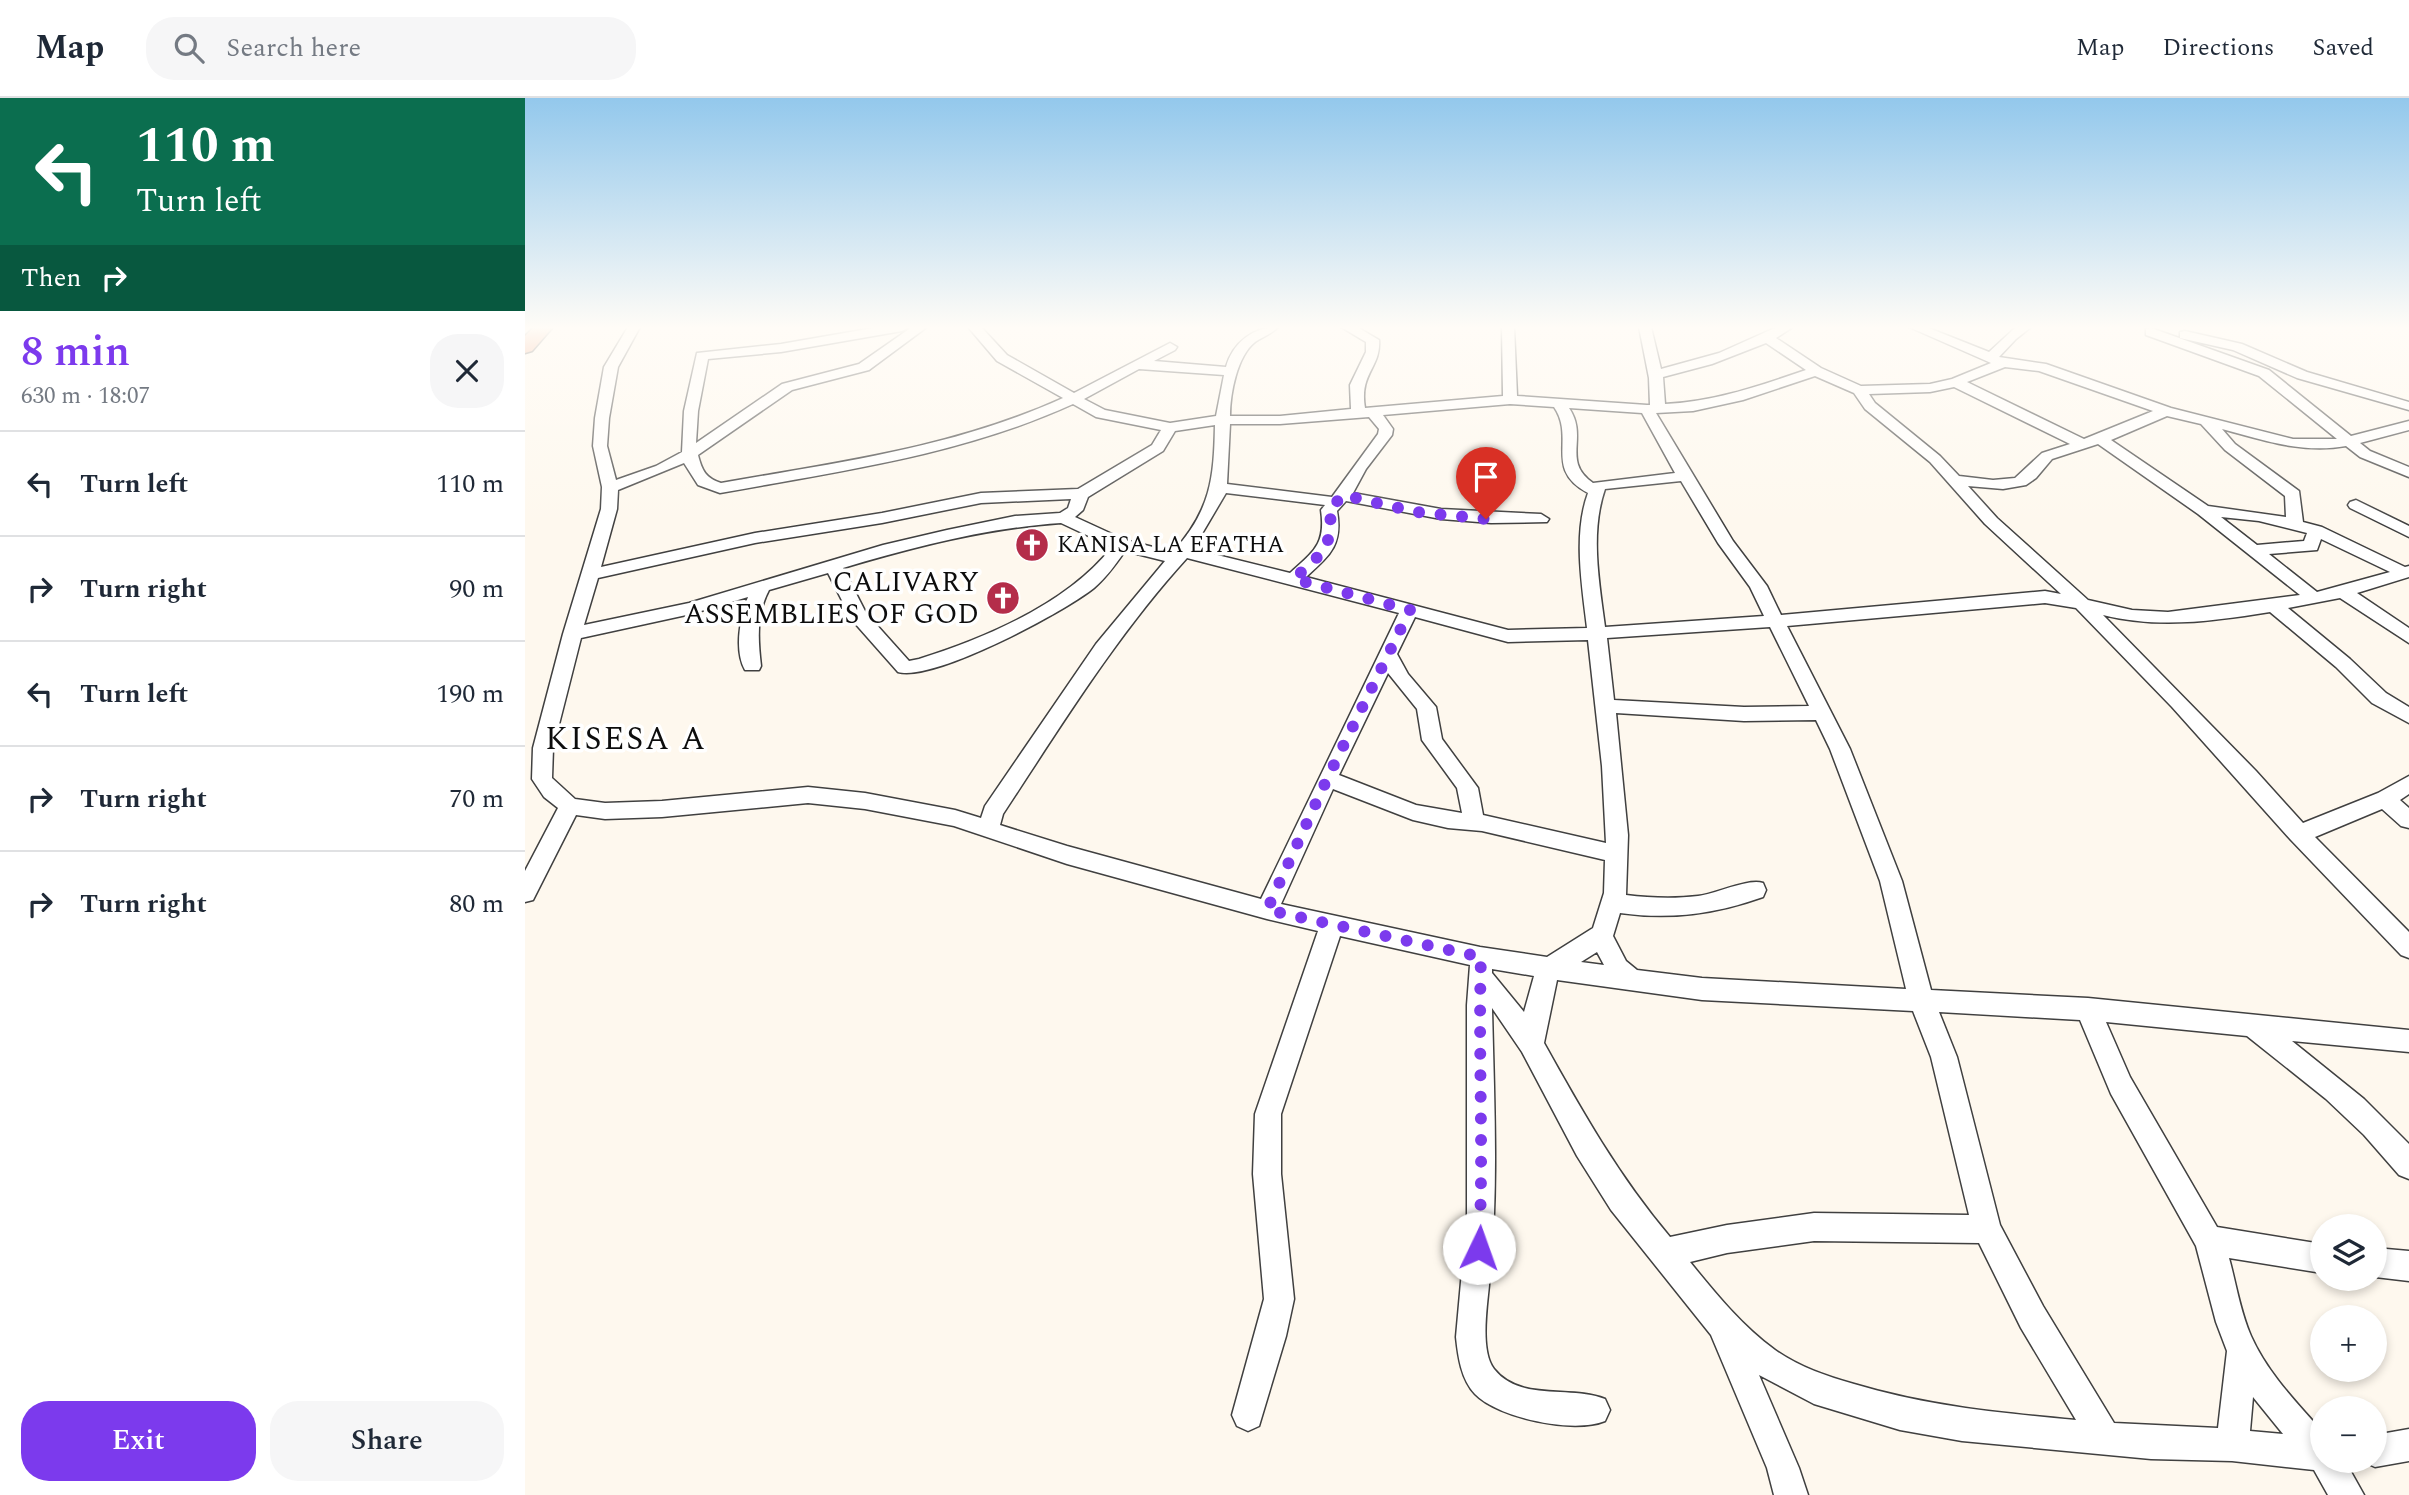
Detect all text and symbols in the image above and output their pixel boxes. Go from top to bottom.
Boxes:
search box [146,17,636,80]
text: Map [35,23,104,73]
text: Search here [226,28,361,68]
icon: search [170,29,208,67]
text: Map [2076,30,2124,66]
text: Directions [2162,30,2274,66]
text: Saved [2312,30,2374,66]
text: 110 m [136,109,275,184]
icon: left [21,126,112,217]
text: Turn left [136,177,262,226]
text: Then [21,258,81,298]
icon: right [95,259,133,297]
text: 8 min [21,321,130,384]
button: close [430,334,504,408]
text: 630 m · 18:07 [21,379,150,414]
pin [1456,447,1516,519]
icon: arrive [1467,458,1505,496]
text: Turn left [80,464,188,504]
text: 110 m [436,464,504,504]
icon: left [21,465,59,503]
church icon: KANISA LA EFATHA [1013,526,1051,564]
place label: KANISA LA EFATHA [1057,528,1284,563]
place label: CALIVARY ASSEMBLIES OF GOD [684,561,979,636]
text: Turn right [80,569,207,609]
text: 90 m [449,569,504,609]
icon: right [21,570,59,608]
church icon: CALIVARY ASSEMBLIES OF GOD [984,579,1022,617]
text: Turn left [80,674,188,714]
text: 190 m [436,674,504,714]
icon: left [21,675,59,713]
district label: KISESA A [545,715,707,764]
text: Turn right [80,779,207,819]
text: 70 m [449,779,504,819]
icon: right [21,780,59,818]
text: Turn right [80,884,207,924]
text: 80 m [449,884,504,924]
icon: right [21,885,59,923]
position arrow [1442,1211,1516,1285]
map controls [2310,1214,2387,1473]
button: layers [2310,1214,2387,1291]
button: + [2310,1305,2387,1382]
button: − [2310,1396,2387,1473]
button: Exit [21,1401,256,1481]
button: Share [270,1401,504,1481]

